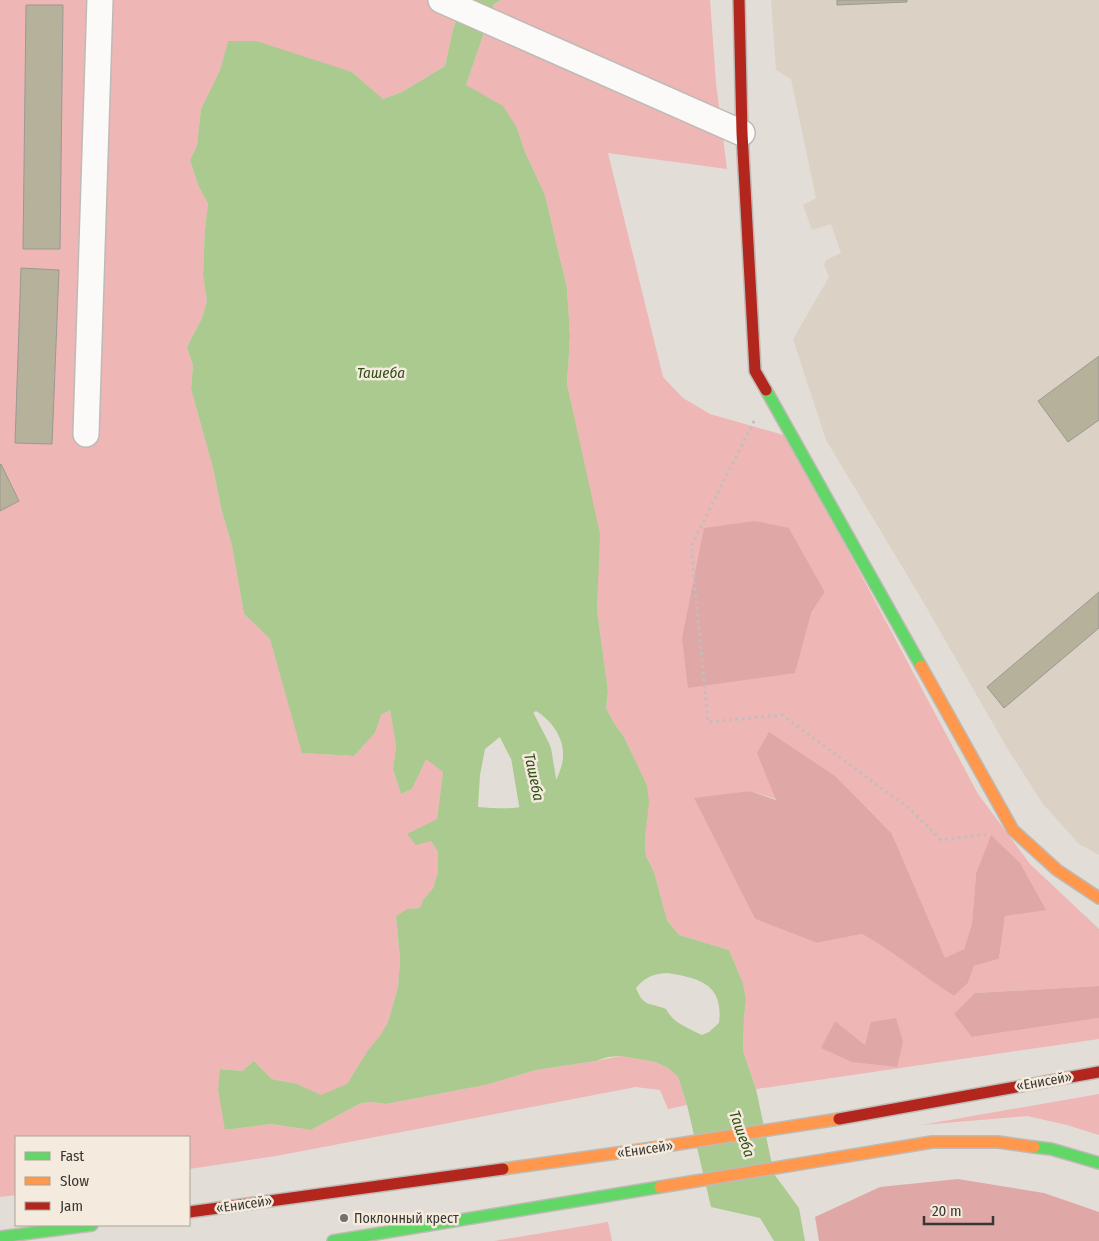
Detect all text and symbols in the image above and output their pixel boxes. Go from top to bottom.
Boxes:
water label: Ташеба [357,364,405,382]
water label: Ташеба [520,752,548,803]
street label: «Енисей» [1015,1068,1073,1095]
water label: Ташеба [725,1108,759,1160]
legend [15,1136,190,1226]
street label: «Енисей» [616,1137,674,1162]
text: Fast [60,1147,84,1165]
text: Slow [60,1172,89,1190]
street label: «Енисей» [215,1192,273,1217]
scale bar [924,1194,993,1226]
text: Jam [60,1197,83,1215]
text: 20 m [932,1202,962,1220]
place label: Поклонный крест [354,1210,459,1227]
marker: Поклонный крест [338,1212,350,1224]

